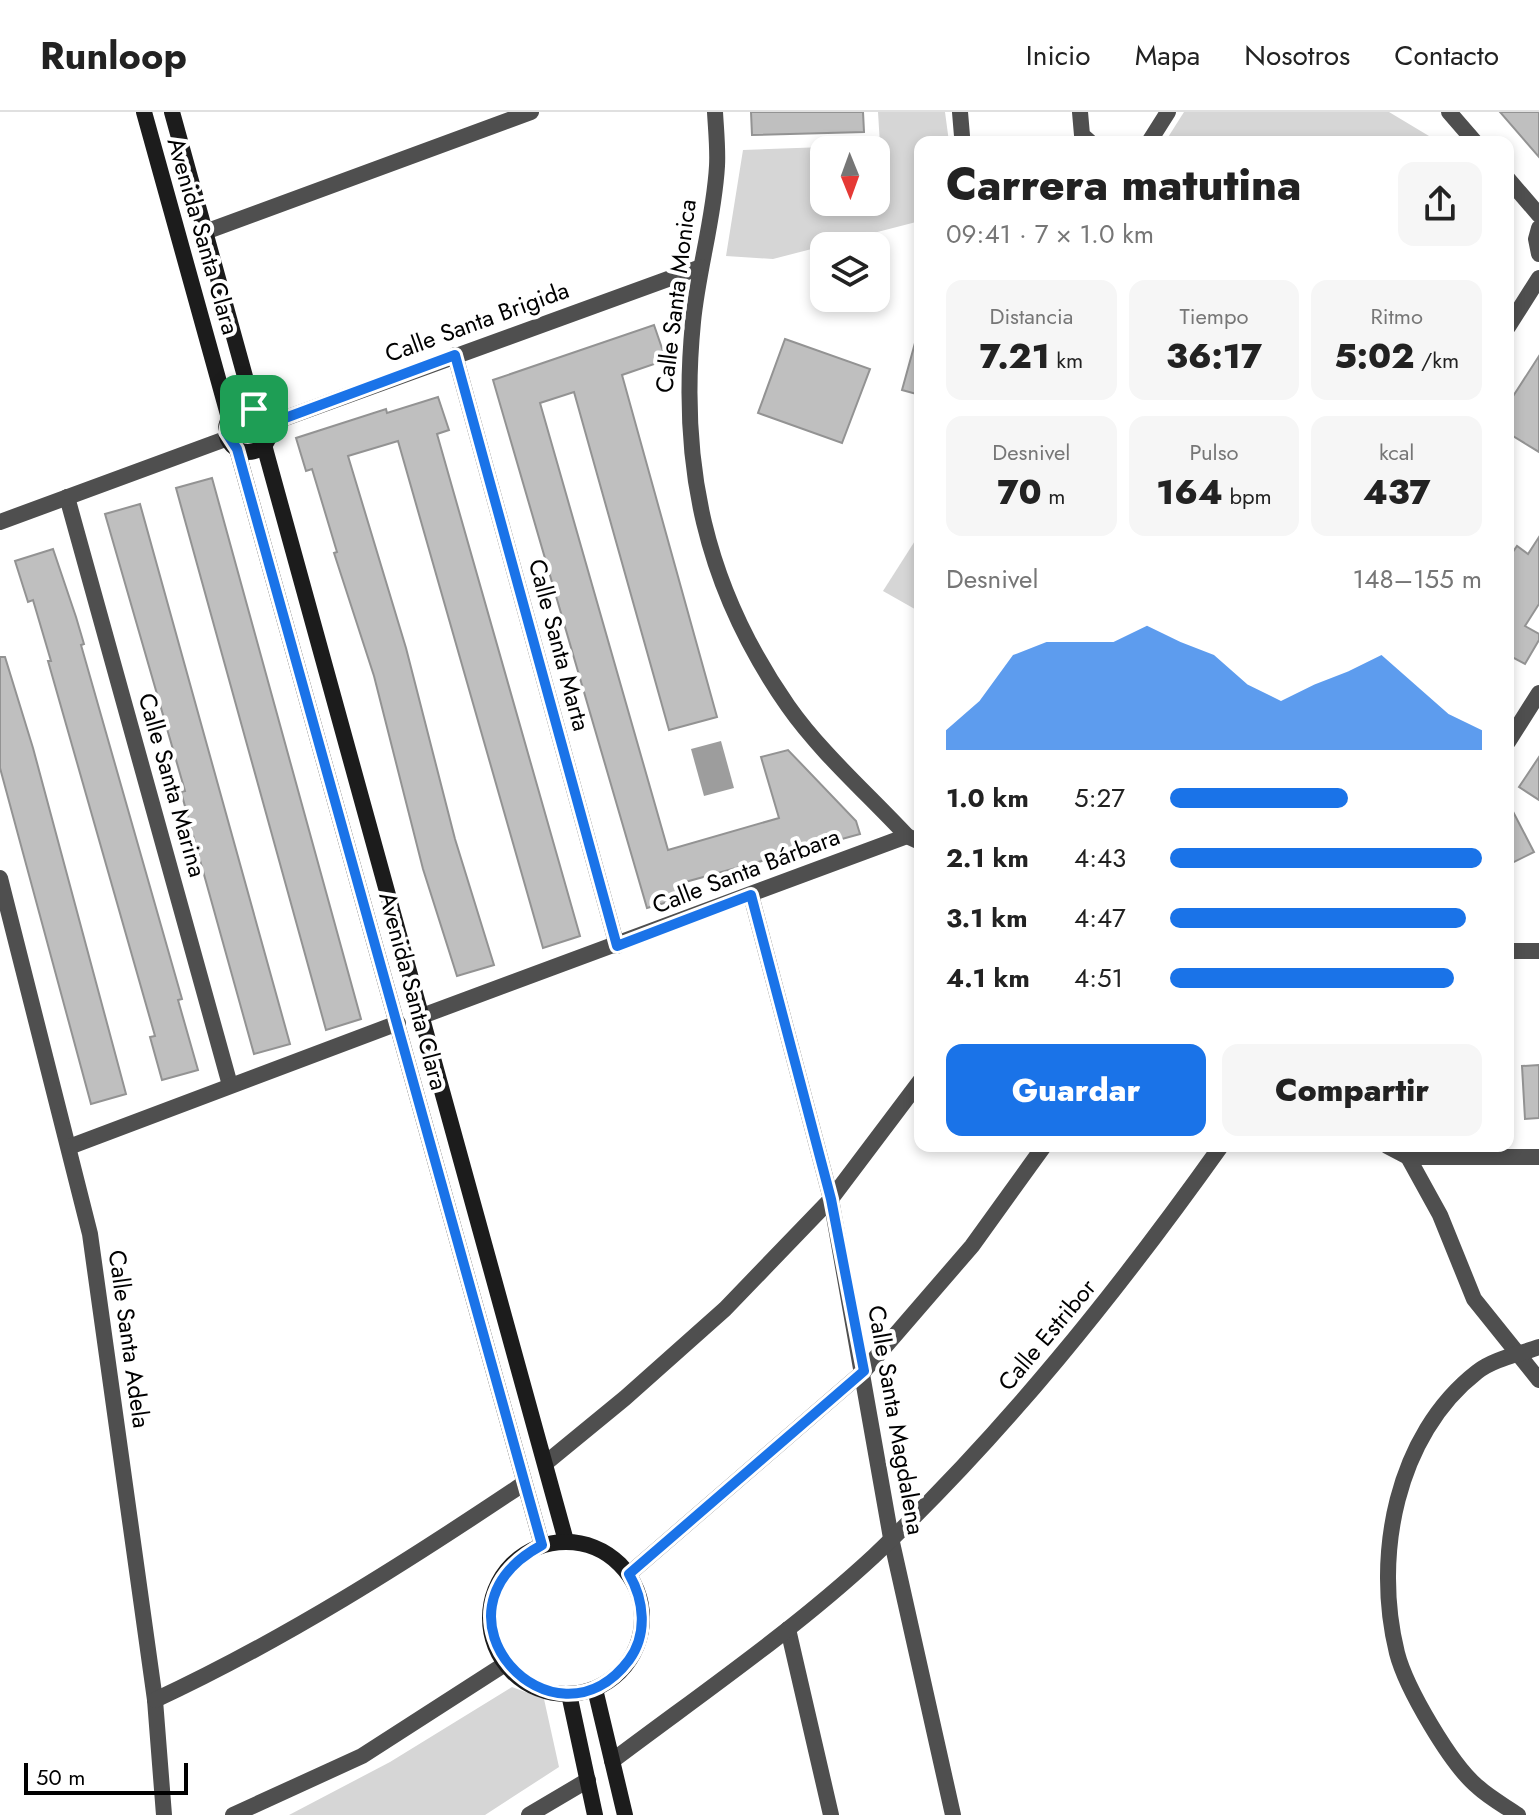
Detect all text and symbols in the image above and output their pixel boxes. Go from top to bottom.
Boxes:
text: Runloop [40,28,187,83]
text: Inicio [1026,35,1091,76]
text: Mapa [1135,35,1200,76]
text: Nosotros [1244,35,1350,76]
text: Contacto [1394,35,1499,76]
street label: Avenida Santa Clara [159,133,248,339]
north arrow [810,136,890,216]
map controls [810,136,890,312]
text: Carrera matutina [946,153,1301,217]
button: share [1398,162,1482,246]
street label: Calle Santa Monica [646,197,705,395]
text: 09:41 · 7 × 1.0 km [946,215,1154,253]
button: layers [810,232,890,312]
street label: Calle Santa Brigida [380,272,574,371]
text: Distancia [989,300,1073,332]
text: Tiempo [1179,300,1248,332]
text: Ritmo [1370,300,1423,332]
text: 7.21 [980,332,1050,381]
text: 36:17 [1166,332,1262,381]
text: 5:02 [1334,332,1414,381]
text: km [1050,344,1083,376]
text: /km [1414,344,1459,376]
pin [220,375,288,443]
icon: arrive [232,387,276,431]
text: Desnivel [992,436,1070,468]
text: Pulso [1189,436,1239,468]
text: kcal [1379,436,1414,468]
text: 70 [997,468,1042,517]
text: 164 [1156,468,1223,517]
text: 437 [1363,468,1430,517]
text: m [1042,480,1065,512]
text: bpm [1223,480,1272,512]
street label: Calle Santa Marta [520,555,599,735]
text: Desnivel [946,560,1038,598]
text: 148–155 m [1353,560,1482,598]
street label: Calle Santa Marina [129,689,215,881]
text: 1.0 km [946,779,1029,817]
text: 5:27 [1074,779,1125,817]
street label: Calle Santa Bárbara [647,819,845,922]
text: 2.1 km [946,839,1029,877]
text: 4:43 [1074,839,1126,877]
street label: Avenida Santa Clara [370,888,457,1094]
text: 3.1 km [946,899,1027,937]
text: 4:47 [1074,899,1126,937]
text: 4.1 km [946,959,1030,997]
text: 4:51 [1074,959,1123,997]
button: Guardar [946,1044,1206,1136]
button: Compartir [1222,1044,1482,1136]
street label: Calle Santa Adela [100,1248,159,1430]
street label: Calle Estribor [989,1270,1104,1398]
street label: Calle Santa Magdalena [859,1302,934,1537]
scale bar [24,1759,188,1795]
text: 50 m [36,1761,85,1793]

